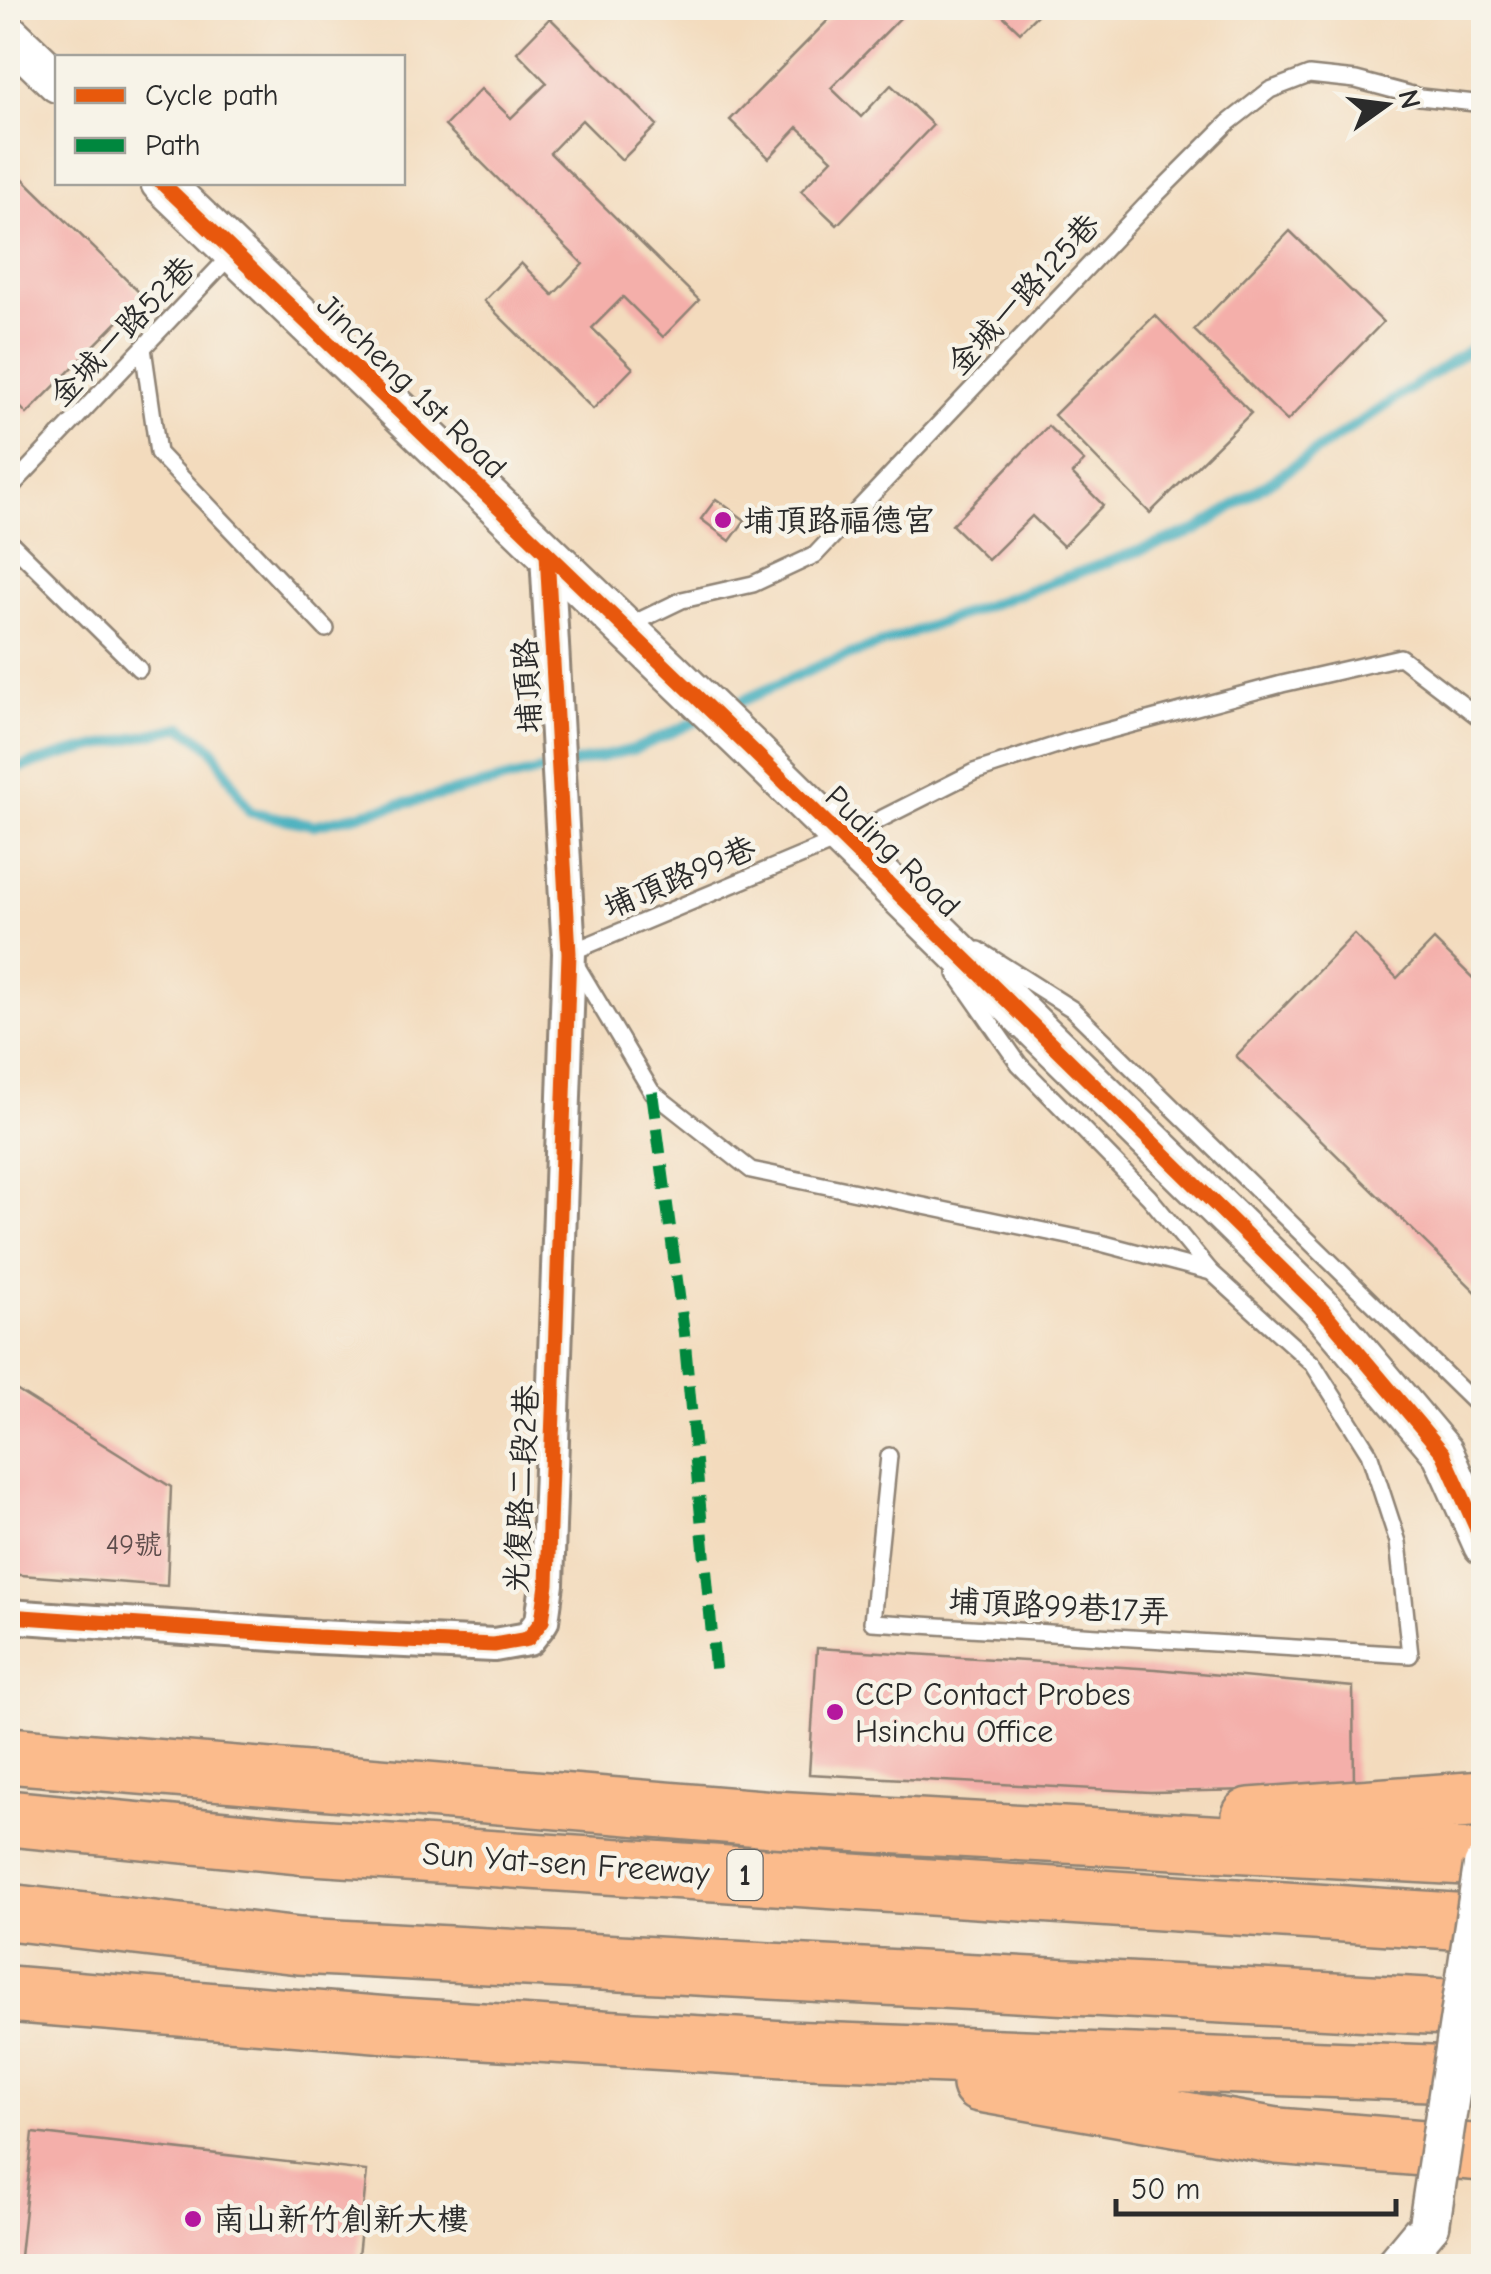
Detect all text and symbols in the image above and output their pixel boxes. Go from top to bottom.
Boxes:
legend [55,55,405,185]
north arrow [1336,55,1436,155]
text: Cycle path [145,78,279,113]
text: N [1392,86,1427,112]
text: Path [145,128,201,163]
street label: 金城一路125巷 [939,206,1107,383]
street label: 金城一路52巷 [42,249,203,414]
street label: Jincheng 1st Road [309,287,514,486]
place label: 埔頂路福德宮 [743,502,935,539]
marker: 埔頂路福德宮 [712,509,734,531]
street label: 埔頂路 [507,637,548,735]
street label: Puding Road [818,778,968,925]
street label: 埔頂路99巷 [597,829,761,926]
street label: 光復路二段2巷 [498,1384,545,1594]
house number: 49號 [106,1529,162,1561]
street label: 埔頂路99巷17弄 [947,1582,1171,1631]
place label: CCP Contact Probes Hsinchu Office [855,1676,1131,1750]
marker: CCP Contact Probes Hsinchu Office [824,1701,846,1723]
street label: Sun Yat-sen Freeway [421,1835,711,1892]
road number: 1 [728,1850,762,1900]
scale bar [1116,2154,1396,2216]
text: 50 m [1131,2172,1200,2207]
place label: 南山新竹創新大樓 [213,2201,469,2238]
marker: 南山新竹創新大樓 [182,2208,204,2230]

